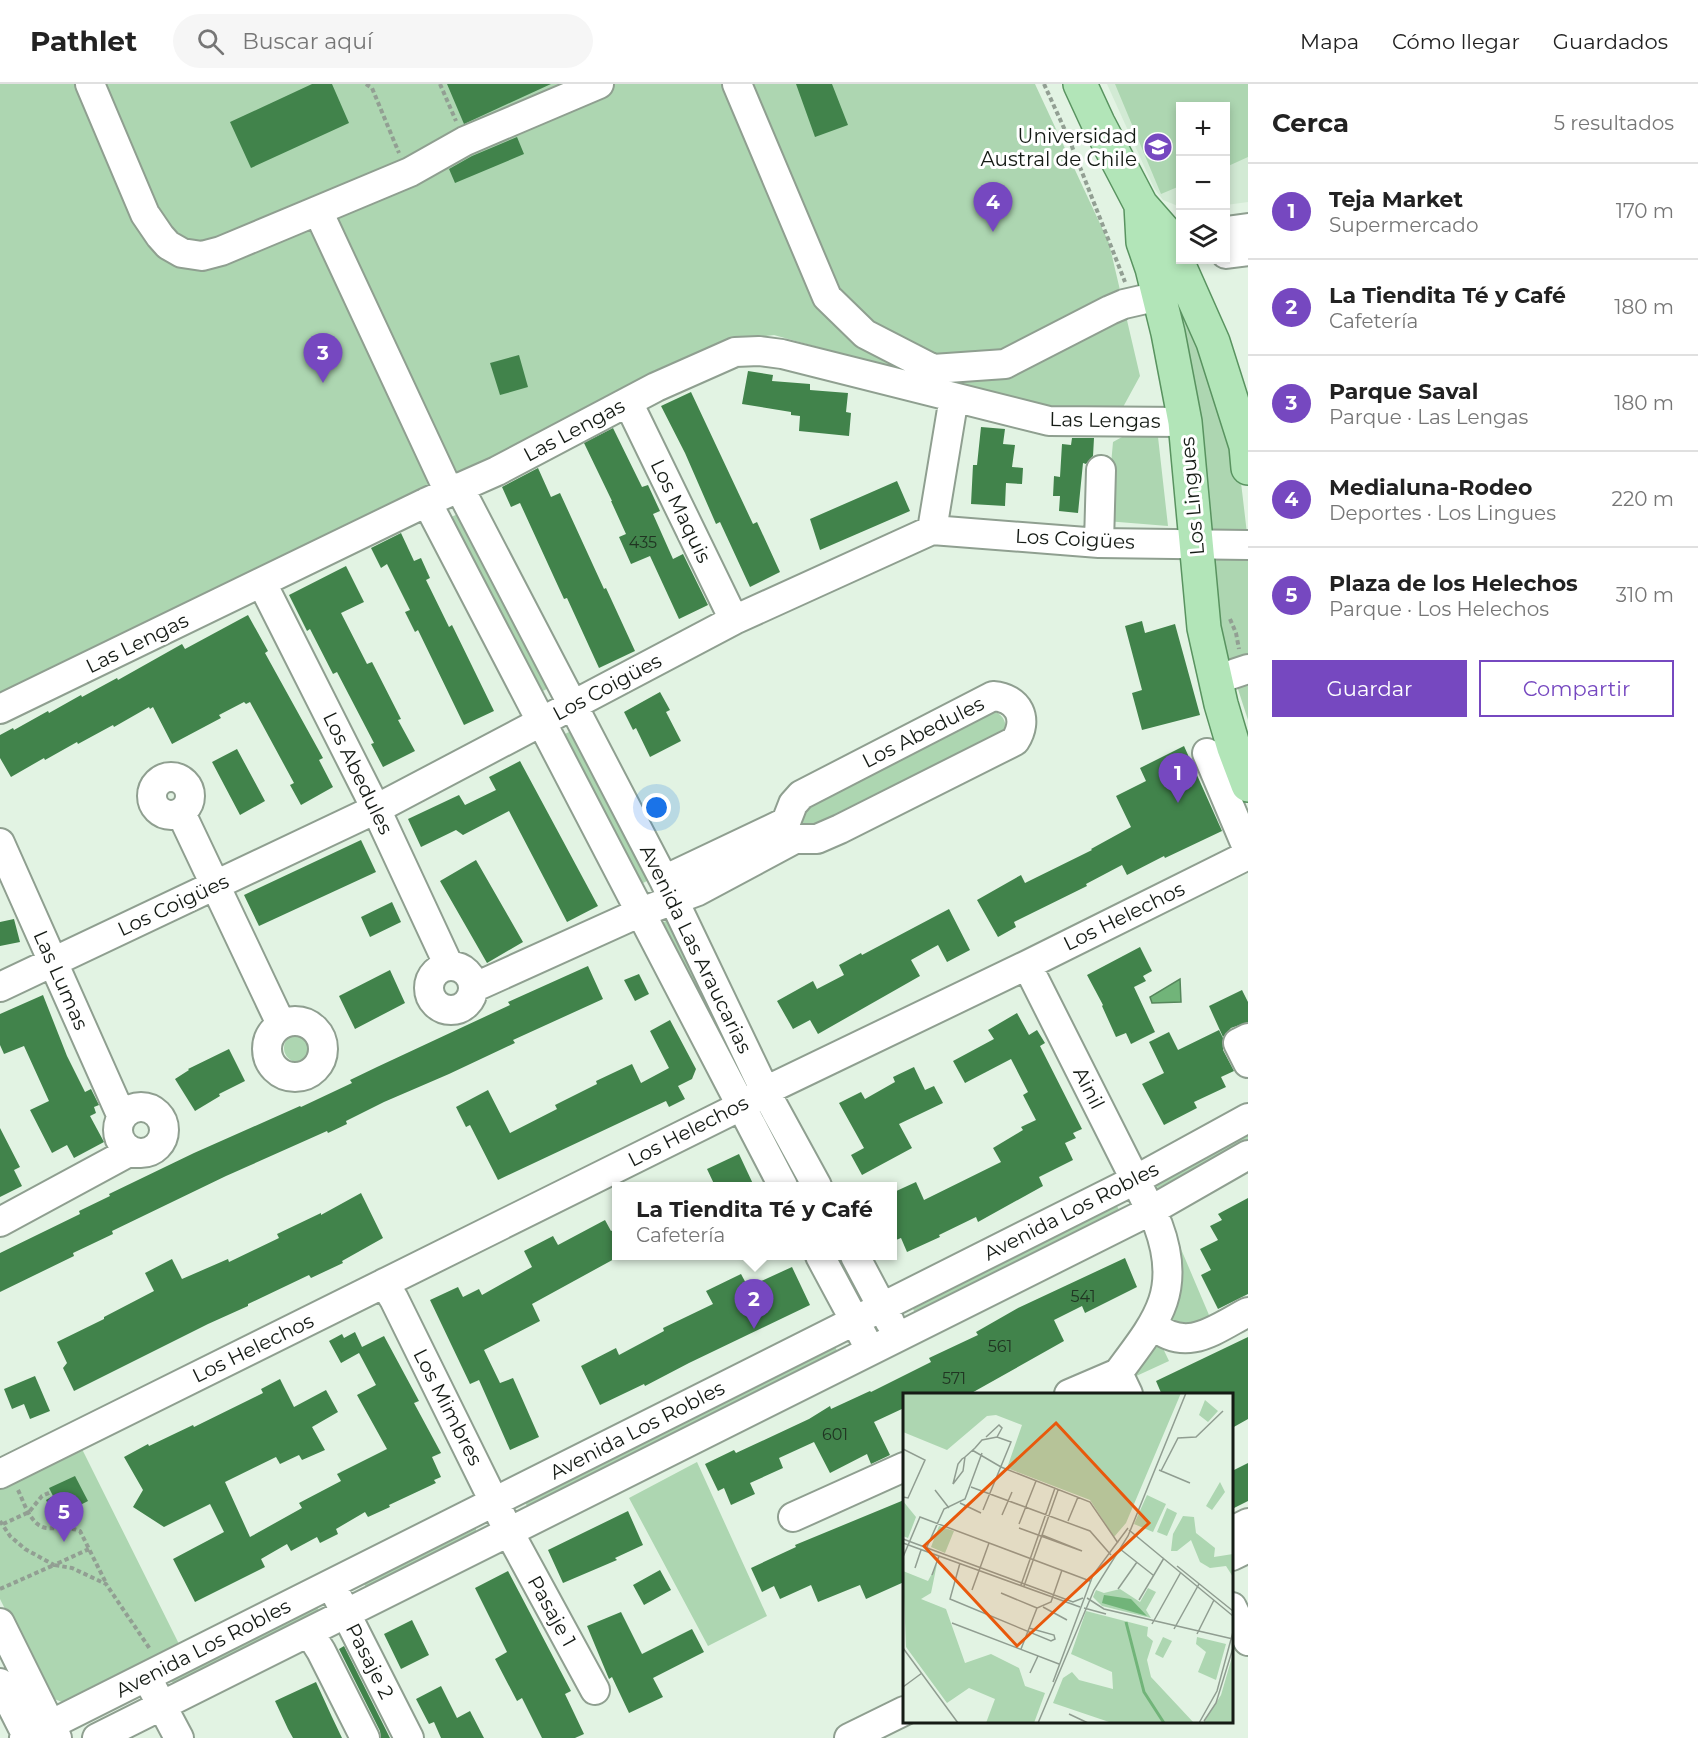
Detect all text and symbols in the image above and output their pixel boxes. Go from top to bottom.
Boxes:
search box [173,14,593,68]
text: Pathlet [30,24,137,58]
icon: search [194,25,227,58]
text: Buscar aquí [242,28,373,55]
text: Mapa [1300,29,1359,54]
text: Cómo llegar [1392,29,1520,54]
text: Guardados [1553,29,1668,54]
map controls [1176,102,1230,264]
button: + [1176,102,1230,156]
text: Cerca [1272,107,1349,139]
text: 5 resultados [1554,111,1674,135]
place label: Universidad Austral de Chile [980,124,1137,171]
school or university icon: Universidad Austral de Chile [1142,131,1174,163]
button: − [1176,156,1230,210]
pin: 4 [974,182,1012,232]
text: Teja Market [1329,186,1463,213]
text: 1 [1288,199,1295,223]
text: 170 m [1616,199,1674,223]
button: layers [1176,210,1230,264]
text: Supermercado [1329,213,1478,237]
text: La Tiendita Té y Café [1329,282,1566,309]
text: 2 [1286,295,1297,319]
text: 180 m [1614,295,1674,319]
text: Cafetería [1329,309,1418,333]
pin: 3 [304,334,342,383]
text: Parque Saval [1329,378,1478,405]
text: 3 [1286,391,1297,415]
text: 180 m [1614,391,1674,415]
street label: Las Lengas [519,393,629,467]
text: Parque · Las Lengas [1329,405,1528,429]
street label: Las Lengas [1049,407,1161,433]
street label: Los Lingues [1175,436,1209,556]
street label: Los Maquis [646,455,716,567]
text: Medialuna-Rodeo [1329,474,1532,501]
text: 4 [1285,487,1298,511]
text: 220 m [1612,487,1674,511]
text: Deportes · Los Lingues [1329,501,1556,525]
street label: Los Coigües [1015,524,1136,554]
house number: 435 [629,533,657,552]
text: Plaza de los Helechos [1329,570,1578,597]
text: 5 [1286,583,1297,607]
text: 310 m [1616,583,1674,607]
text: Parque · Los Helechos [1329,597,1549,621]
street label: Las Lengas [82,608,192,678]
street label: Los Coigües [548,648,666,726]
button: Guardar [1272,660,1467,717]
button: Compartir [1479,660,1674,717]
street label: Los Abedules [858,691,988,773]
street label: Los Abedules [318,708,398,838]
pin: 1 [1158,754,1198,803]
your location [642,793,671,822]
street label: Avenida Las Araucarias [635,841,757,1057]
street label: Los Coigües [114,869,233,941]
street label: Los Helechos [1059,876,1189,956]
street label: Las Lumas [28,927,94,1034]
street label: Ainil [1068,1063,1110,1113]
street label: Los Helechos [624,1090,752,1172]
street label: Avenida Los Robles [980,1156,1163,1265]
popup [612,1182,897,1260]
text: La Tiendita Té y Café [636,1196,873,1223]
text: Cafetería [636,1223,725,1247]
pin: 2 [734,1280,774,1329]
house number: 541 [1070,1287,1096,1306]
street label: Los Helechos [188,1308,318,1388]
house number: 561 [988,1337,1012,1356]
street label: Los Mimbres [408,1345,488,1470]
house number: 571 [942,1369,966,1388]
street label: Avenida Los Robles [546,1375,729,1484]
inset map [903,1393,1233,1723]
house number: 601 [822,1425,848,1444]
pin: 5 [44,1492,84,1542]
street label: Pasaje 1 [523,1571,581,1651]
street label: Avenida Los Robles [112,1593,295,1702]
street label: Pasaje 2 [341,1619,399,1703]

